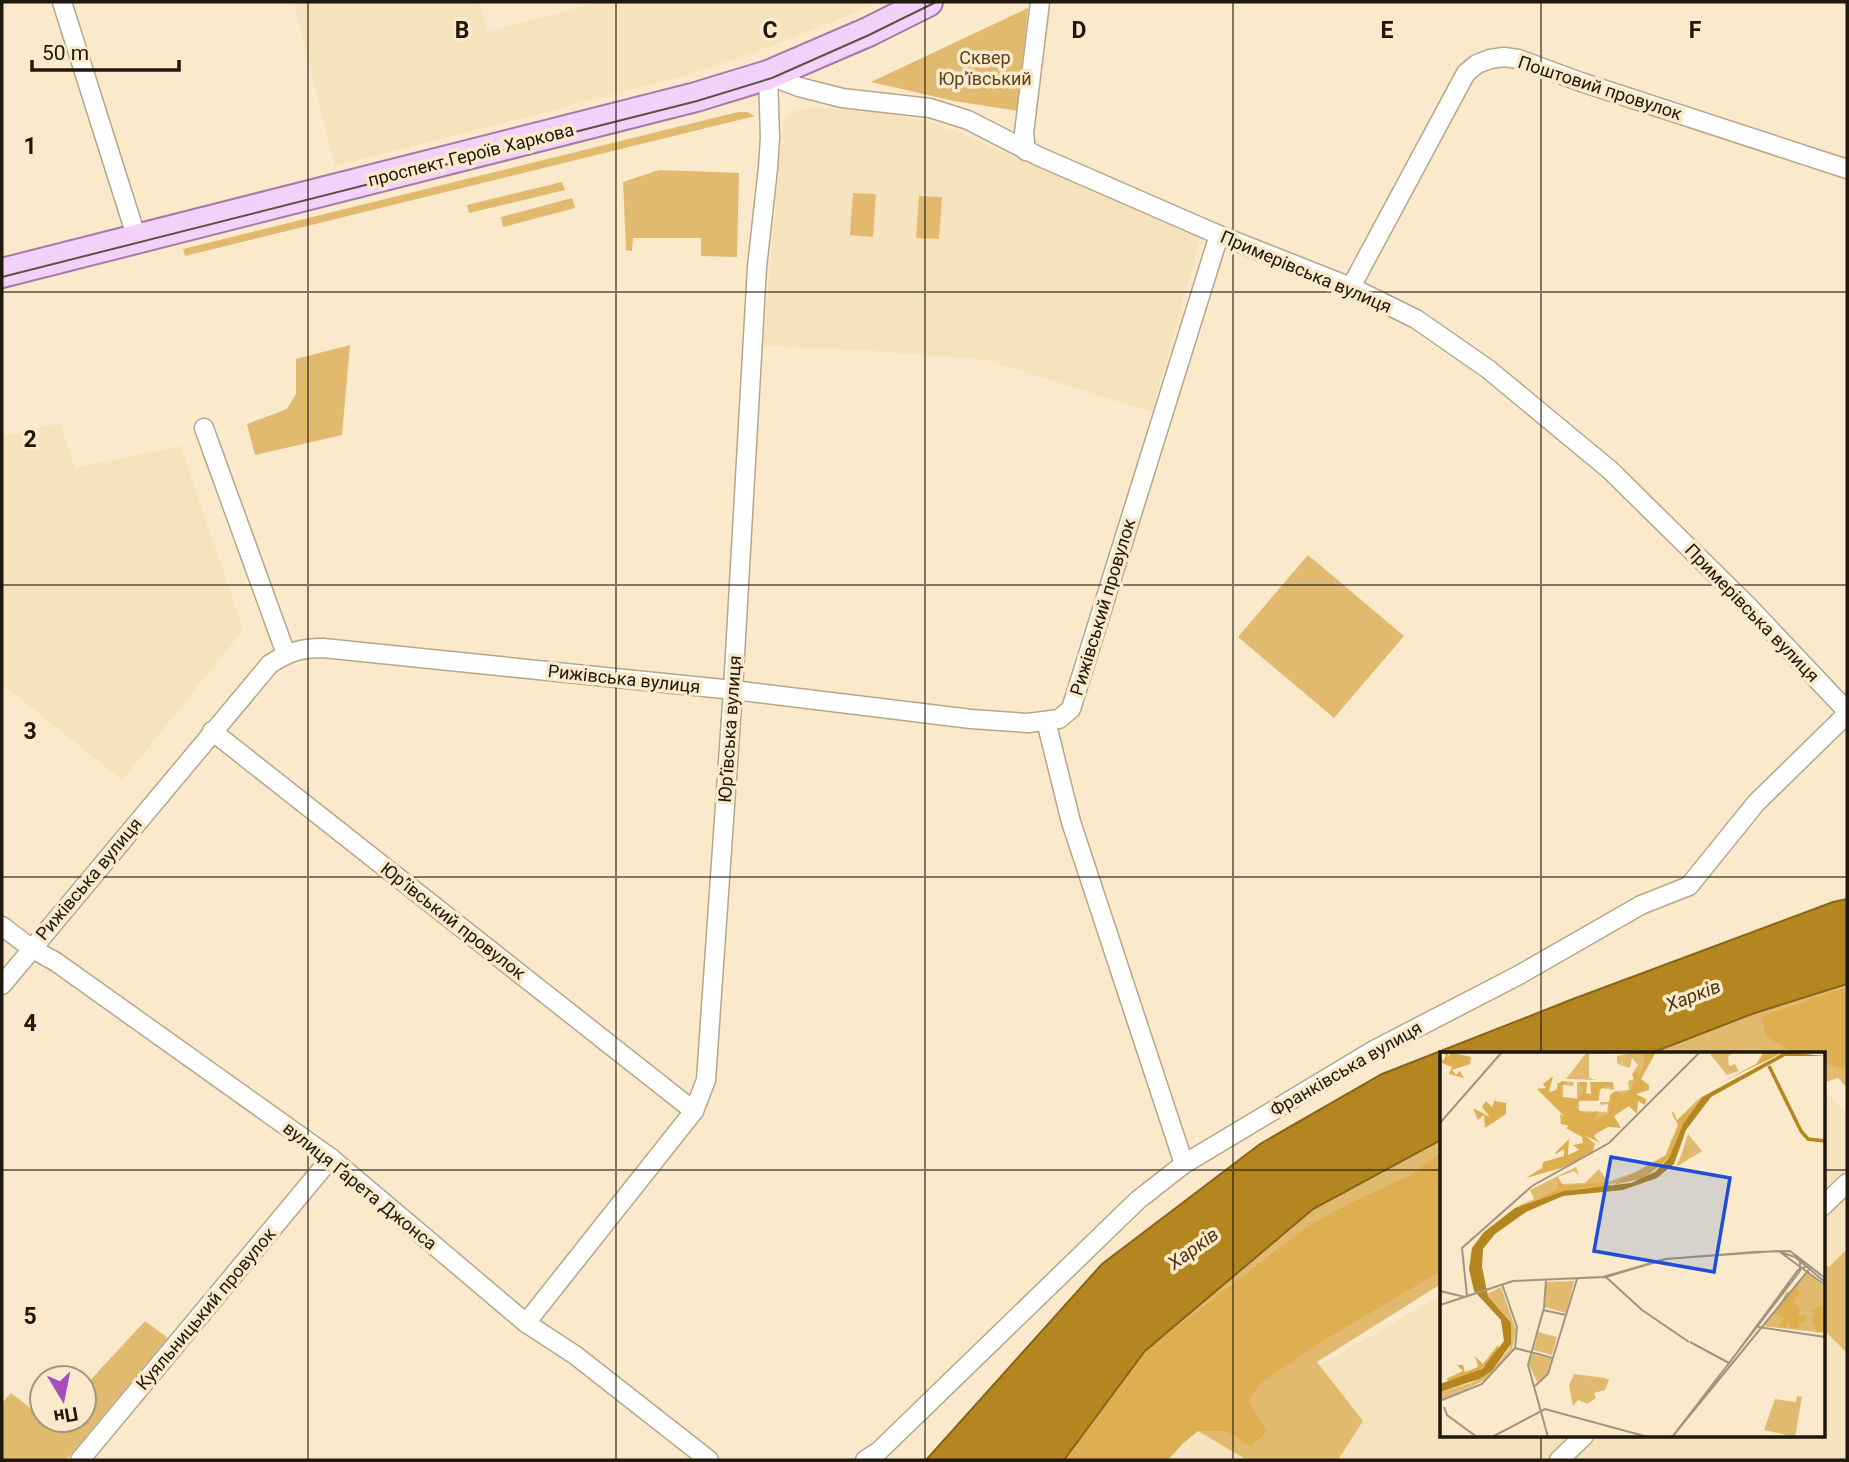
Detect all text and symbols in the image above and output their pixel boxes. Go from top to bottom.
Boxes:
text: B [455,17,469,44]
text: C [762,17,778,44]
text: D [1072,17,1086,44]
text: E [1381,17,1394,44]
text: F [1689,17,1702,44]
scale bar [32,28,178,72]
text: 50 m [42,41,89,65]
park label: Сквер Юр'ївський [938,47,1032,89]
street label: Поштовий провулок [1515,51,1685,124]
street label: проспект Героїв Харкова [366,119,576,190]
text: 1 [23,133,37,160]
street label: Примерівська вулиця [1217,226,1395,317]
text: 2 [23,426,37,453]
street label: Рижівський провулок [1066,516,1140,698]
street label: Примерівська вулиця [1681,539,1824,686]
street label: Юр’ївська вулиця [714,655,745,803]
street label: Рижівська вулиця [547,660,701,697]
text: 3 [23,718,37,745]
street label: Рижівська вулиця [31,813,146,944]
street label: Юр’ївський провулок [377,858,530,984]
water label: Харків [1662,975,1724,1017]
text: 4 [23,1010,37,1037]
street label: Франківська вулиця [1266,1017,1425,1121]
inset map [1440,1052,1825,1438]
street label: вулиця Ґарета Джонса [279,1117,441,1254]
water label: Харків [1163,1222,1223,1275]
street label: Куяльницький провулок [132,1223,280,1394]
text: 5 [23,1303,37,1330]
north arrow [28,1364,98,1434]
text: Пн [52,1402,80,1429]

